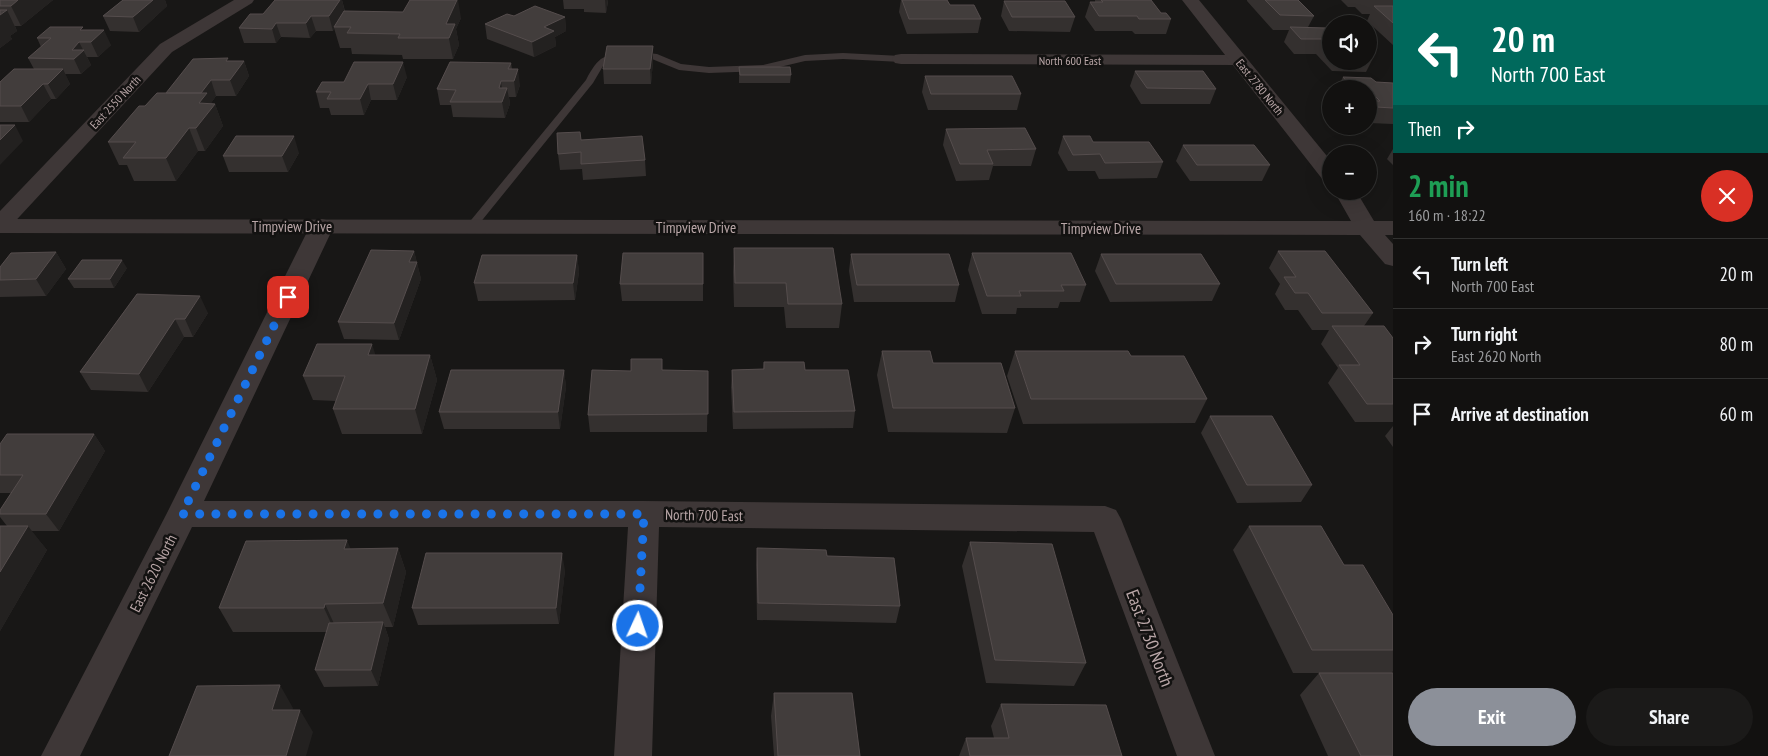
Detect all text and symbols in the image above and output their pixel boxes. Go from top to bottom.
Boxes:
map controls [1322,15,1377,200]
button: sound [1322,15,1377,70]
text: 20 m [1491,16,1555,62]
icon: left [1408,20,1473,85]
street label: North 600 East [1039,53,1102,68]
street label: East 2780 North [1233,56,1287,118]
text: North 700 East [1491,60,1605,88]
street label: East 2550 North [86,72,144,132]
button: + [1322,80,1377,135]
icon: right [1451,115,1479,143]
text: Then [1408,117,1441,141]
button: − [1322,145,1377,200]
text: 2 min [1408,166,1469,205]
button: close [1701,170,1753,222]
text: 160 m · 18:22 [1408,205,1486,225]
street label: Timpview Drive [252,217,332,236]
street label: Timpview Drive [656,218,736,237]
street label: Timpview Drive [1061,219,1141,238]
text: Turn left [1451,252,1508,276]
icon: left [1408,260,1436,288]
text: 20 m [1720,262,1753,286]
pin [267,276,309,318]
text: North 700 East [1451,276,1534,296]
icon: arrive [274,283,302,311]
text: Turn right [1451,322,1517,346]
icon: right [1408,330,1436,358]
text: 80 m [1720,332,1753,356]
text: East 2620 North [1451,346,1541,366]
icon: arrive [1408,400,1436,428]
text: Arrive at destination [1451,402,1589,426]
text: 60 m [1720,402,1753,426]
street label: North 700 East [665,505,743,525]
street label: East 2620 North [125,531,181,615]
street label: East 2730 North [1121,586,1179,690]
position arrow [611,599,663,651]
button: Exit [1408,688,1576,746]
button: Share [1586,688,1753,746]

